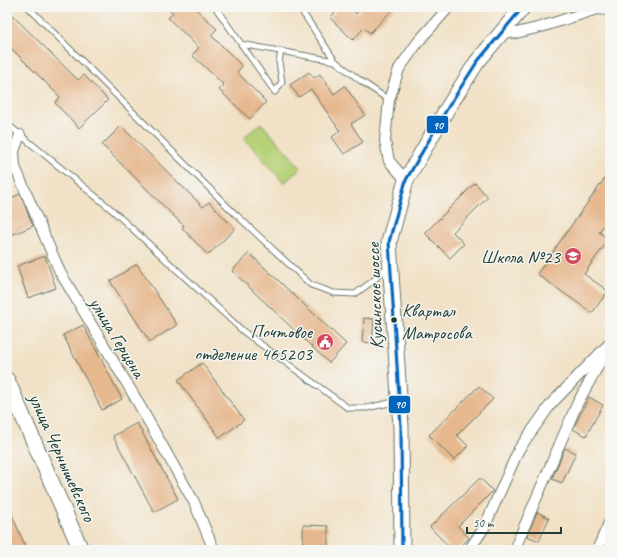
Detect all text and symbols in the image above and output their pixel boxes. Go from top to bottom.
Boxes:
line badge: 90 [426,115,449,134]
text: 90 [433,118,444,132]
street label: Кусинское шоссе [361,241,389,350]
place label: Школа №23 [481,245,561,269]
school or university icon: Школа №23 [563,246,583,266]
street label: улица Герцена [83,292,152,384]
place label: Квартал Матросова [402,300,473,344]
marker: Квартал Матросова [389,315,399,325]
place label: Почтовое отделение 465203 [194,320,314,366]
public building icon: Почтовое отделение 465203 [315,332,335,352]
street label: улица Чернышевского [23,389,102,526]
line badge: 90 [388,395,411,414]
text: 90 [395,397,406,411]
scale bar [467,509,561,535]
text: 50 m [473,515,495,531]

